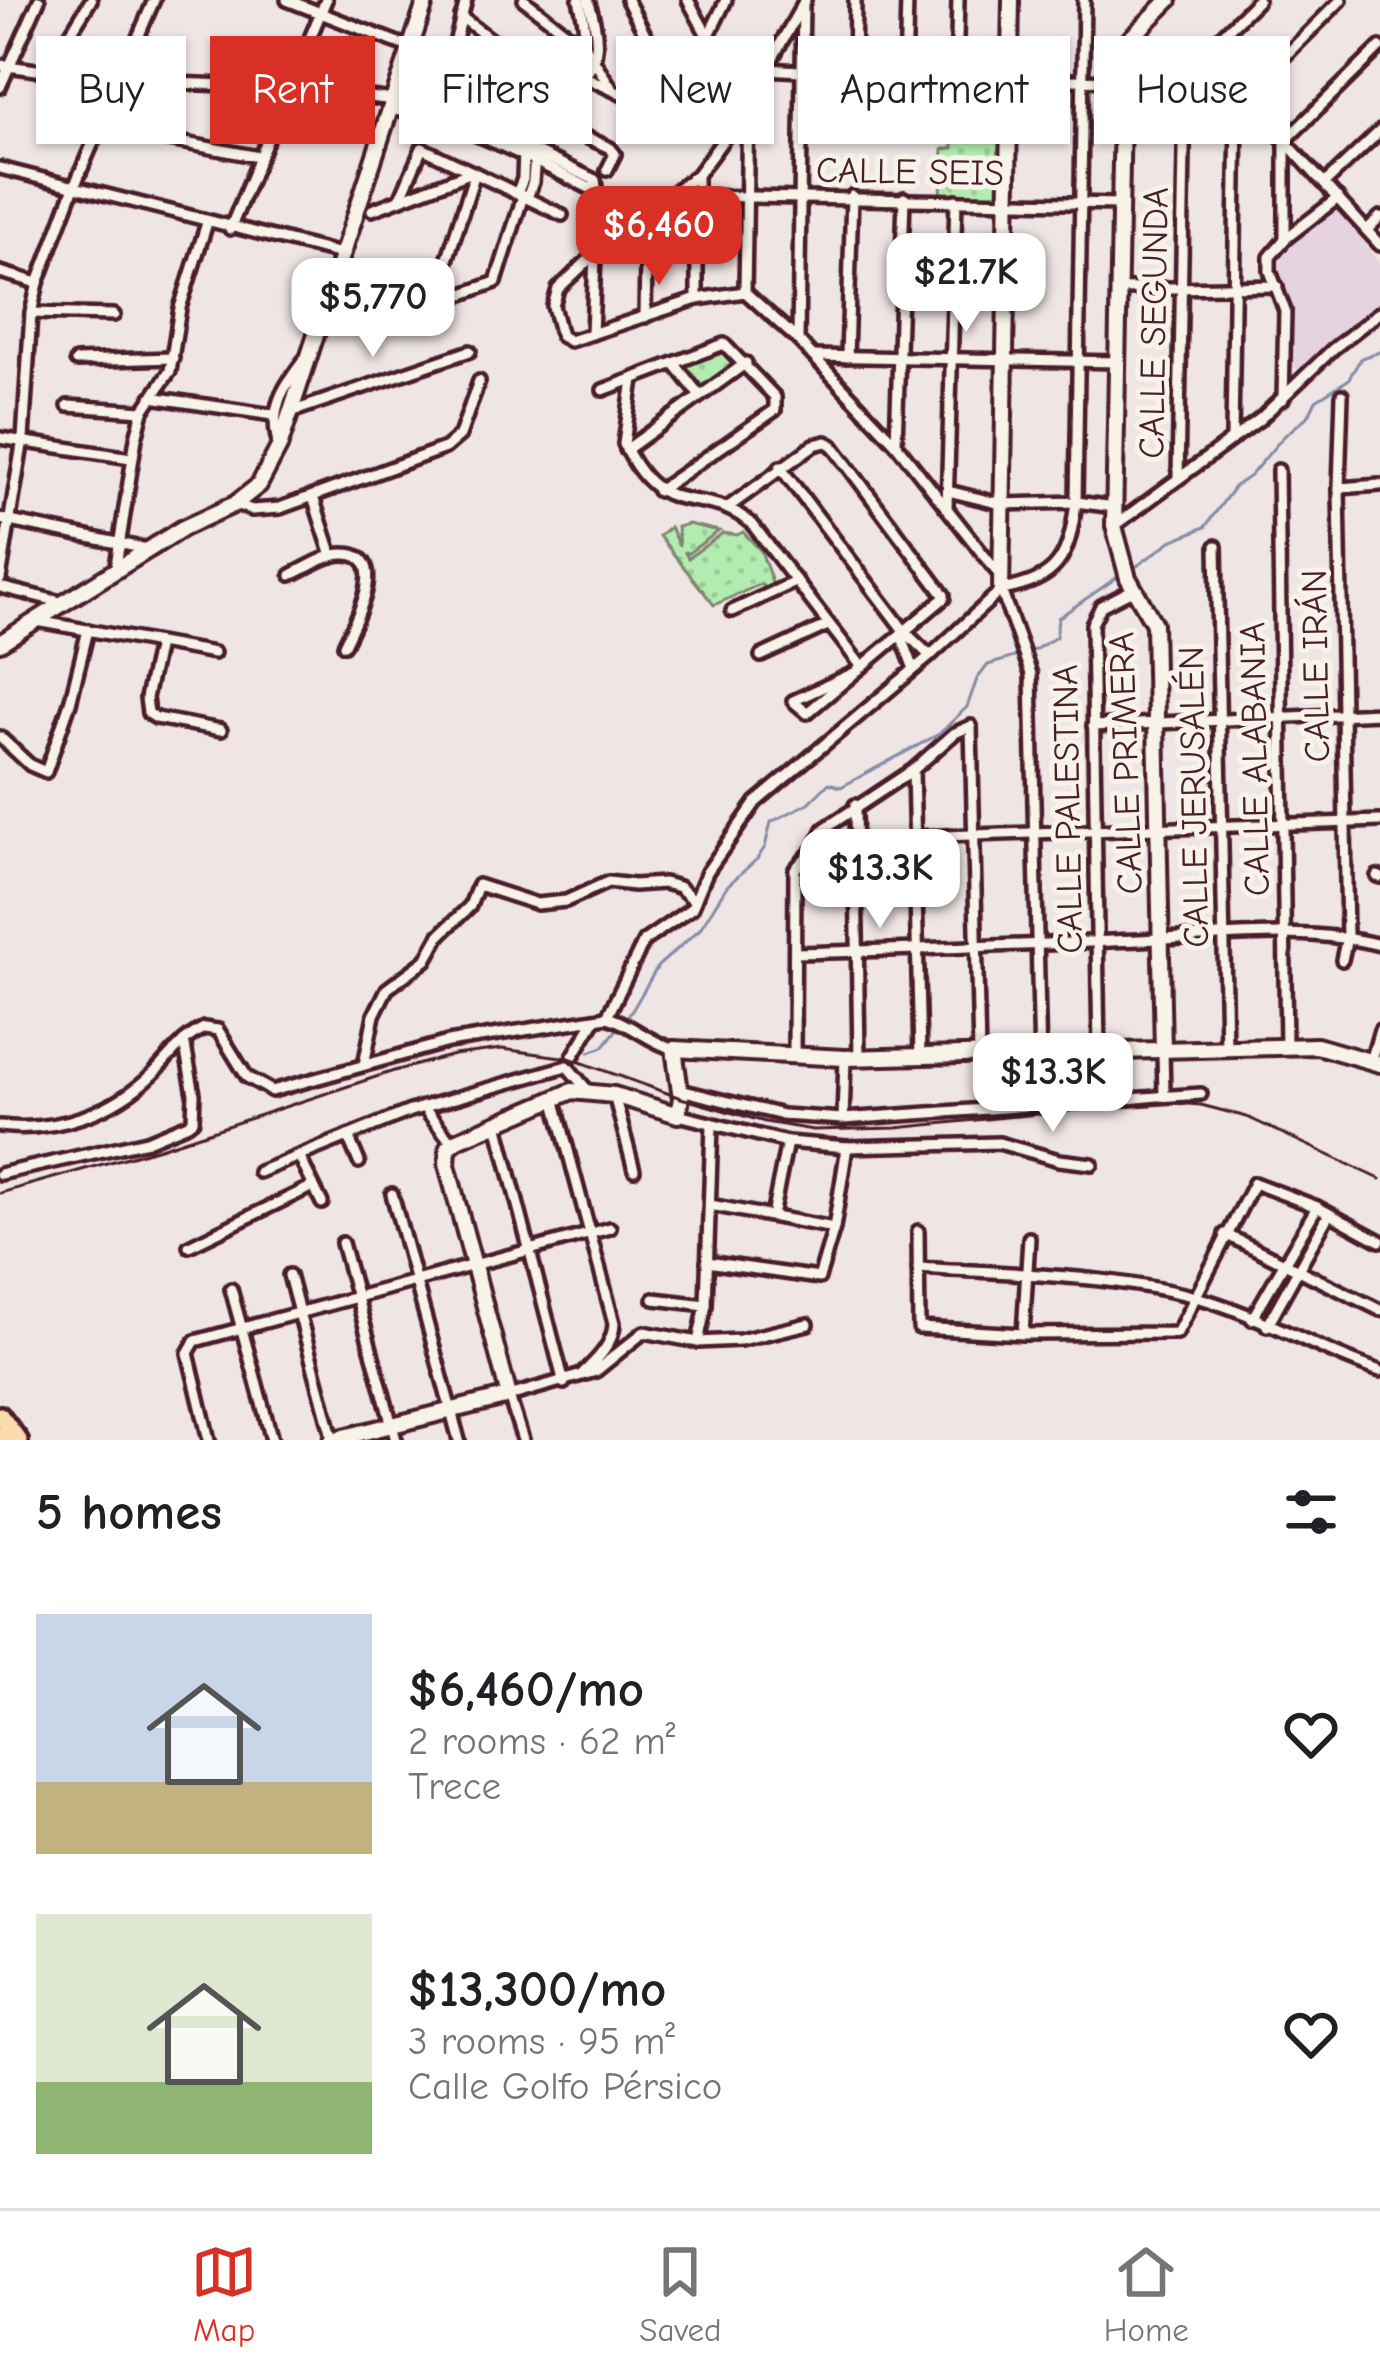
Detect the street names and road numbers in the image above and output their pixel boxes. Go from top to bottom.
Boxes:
street label: CALLE SEIS [815,150,1005,194]
street label: CALLE SEGUNDA [1131,187,1177,459]
street label: CALLE IRÁN [1293,569,1338,763]
street label: CALLE ALABANIA [1232,621,1278,897]
street label: CALLE PRIMERA [1101,631,1151,895]
street label: CALLE JERUSALÉN [1170,646,1217,948]
street label: CALLE PALESTINA [1045,664,1091,954]

